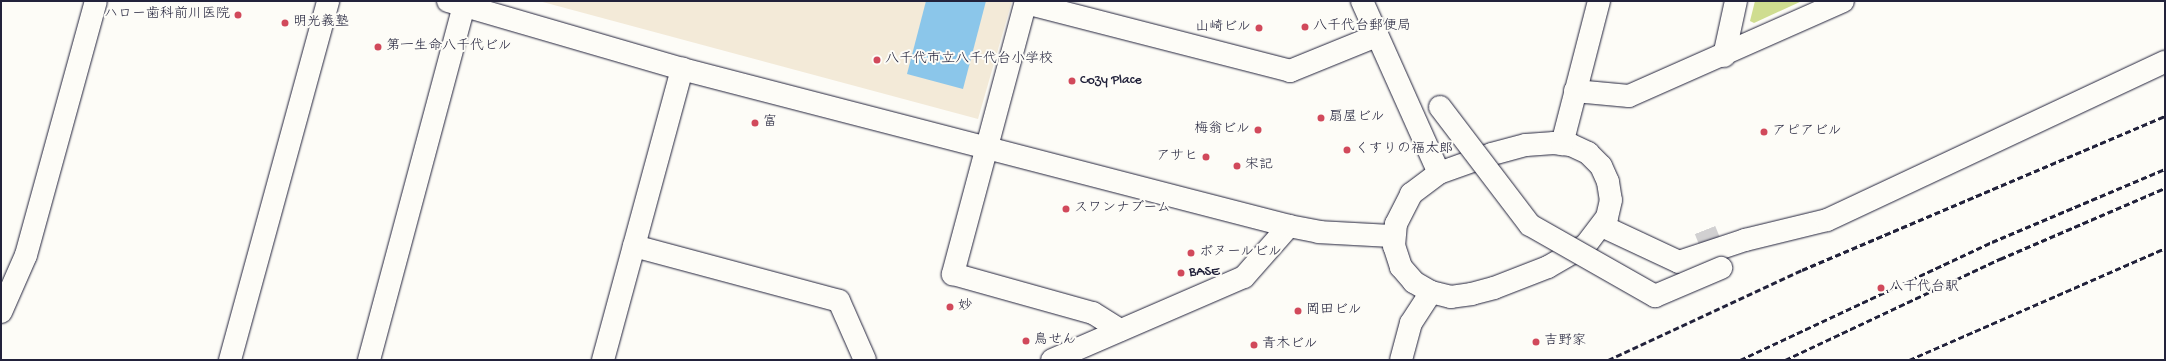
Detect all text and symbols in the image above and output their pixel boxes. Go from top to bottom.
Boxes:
place label: ハロー歯科前川医院 [104,7,230,23]
marker: ハロー歯科前川医院 [233,10,243,20]
place label: 明光義塾 [293,15,349,31]
marker: 明光義塾 [280,18,290,28]
place label: 八千代台郵便局 [1313,19,1411,35]
place label: 山崎ビル [1195,20,1251,36]
marker: 八千代台郵便局 [1300,22,1310,32]
marker: 山崎ビル [1254,23,1264,33]
place label: 第一生命八千代ビル [386,39,512,55]
marker: 第一生命八千代ビル [373,42,383,52]
place label: 八千代市立八千代台小学校 [885,52,1053,68]
marker: 八千代市立八千代台小学校 [872,55,882,65]
place label: Cozy Place [1080,73,1142,89]
marker: Cozy Place [1067,76,1077,86]
place label: 扇屋ビル [1329,110,1385,126]
marker: 扇屋ビル [1316,113,1326,123]
place label: 富 [763,115,777,131]
marker: 富 [750,118,760,128]
place label: 梅翁ビル [1194,122,1250,138]
place label: アピアビル [1772,124,1842,140]
marker: 梅翁ビル [1253,125,1263,135]
marker: アピアビル [1759,127,1769,137]
place label: くすりの福太郎 [1355,142,1453,158]
marker: くすりの福太郎 [1342,145,1352,155]
place label: アサヒ [1156,149,1198,165]
marker: アサヒ [1201,152,1211,162]
place label: 宋記 [1245,158,1273,174]
marker: 宋記 [1232,161,1242,171]
place label: スワンナブーム [1074,201,1171,217]
marker: スワンナブーム [1061,204,1071,214]
place label: ボヌールビル [1199,245,1283,261]
marker: ボヌールビル [1186,248,1196,258]
place label: BASE [1189,265,1220,281]
marker: BASE [1176,268,1186,278]
place label: 八千代台駅 [1889,280,1959,296]
marker: 八千代台駅 [1876,283,1886,293]
place label: 妙 [958,299,972,315]
marker: 妙 [945,302,955,312]
place label: 岡田ビル [1306,303,1362,319]
marker: 岡田ビル [1293,306,1303,316]
place label: 鳥せん [1034,333,1076,349]
place label: 吉野家 [1544,334,1586,350]
marker: 鳥せん [1021,336,1031,346]
place label: 青木ビル [1262,337,1318,353]
marker: 吉野家 [1531,337,1541,347]
marker: 青木ビル [1249,340,1259,350]

